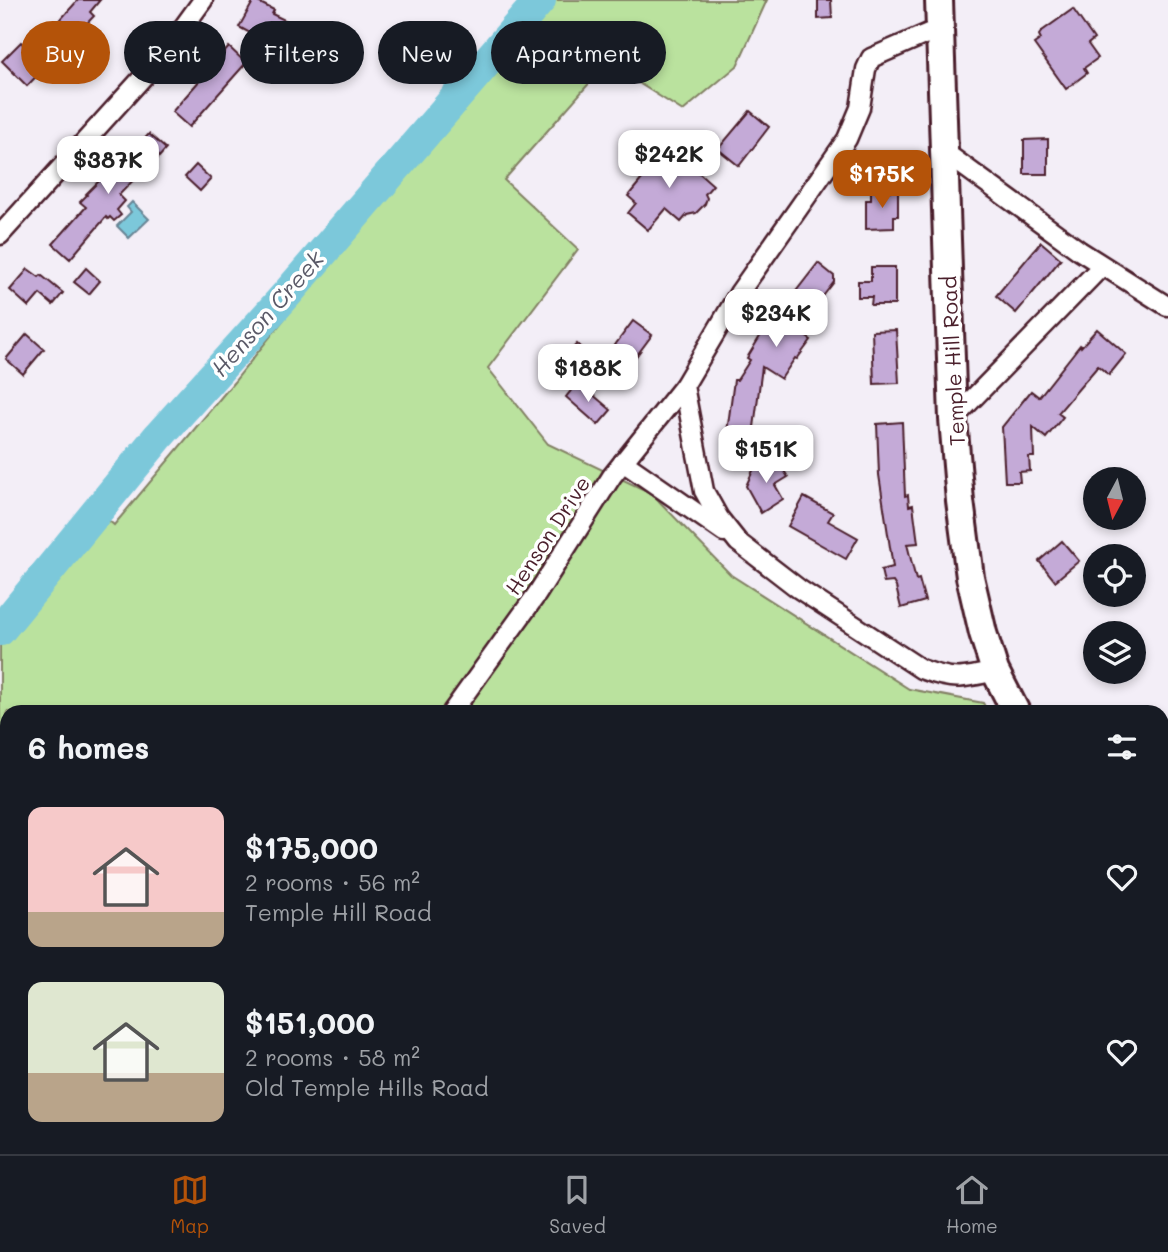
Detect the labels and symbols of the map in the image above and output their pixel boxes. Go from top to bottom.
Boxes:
pin: $242K [620,130,718,190]
pin: $387K [59,136,157,196]
pin: $175K [833,150,931,210]
water label: Henson Creek [204,243,330,382]
street label: Temple Hill Road [934,275,970,447]
pin: $234K [727,290,825,349]
pin: $188K [539,344,637,404]
pin: $151K [717,426,815,485]
north arrow [1083,467,1146,530]
street label: Henson Drive [499,471,595,599]

